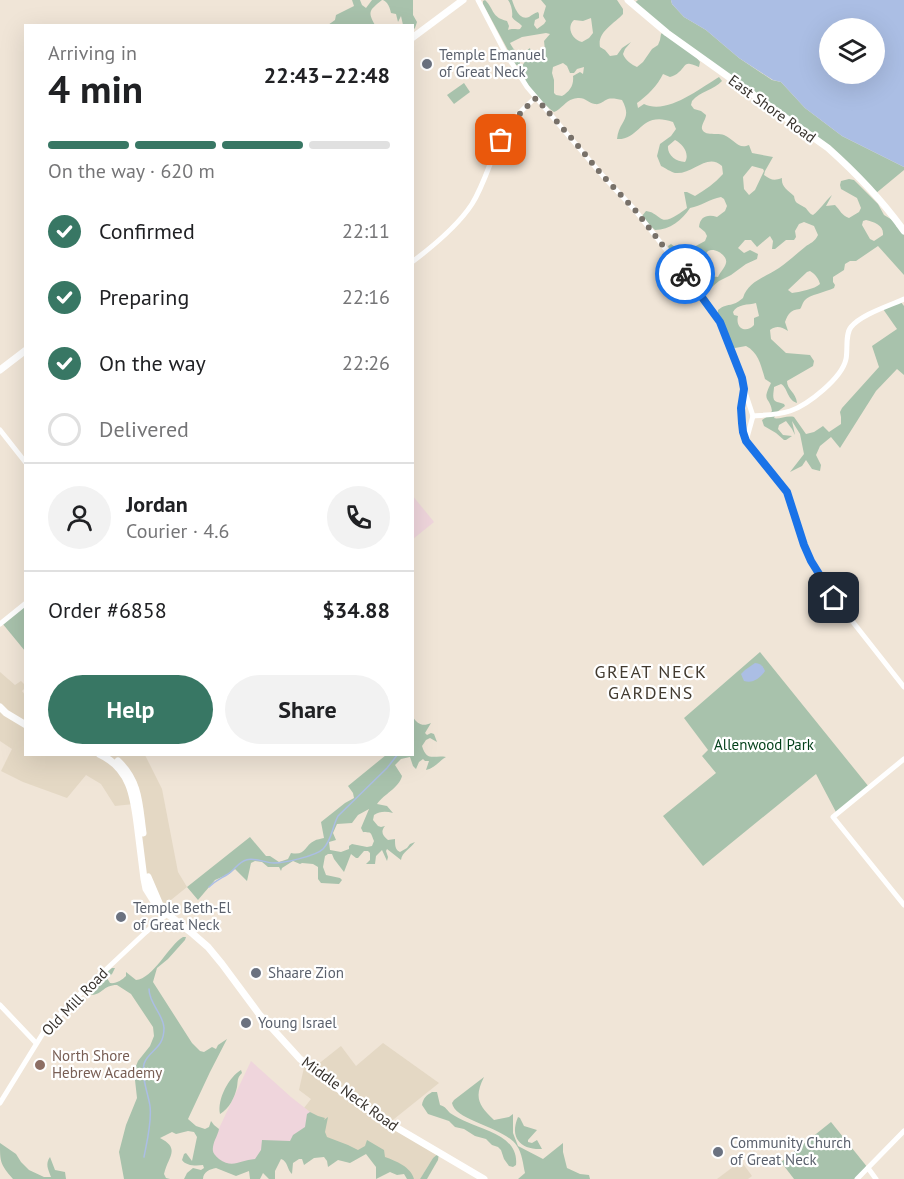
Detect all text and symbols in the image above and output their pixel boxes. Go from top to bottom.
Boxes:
map controls [819,18,885,84]
button: layers [819,18,885,84]
text: Arriving in [48,40,137,66]
place label: Temple Emanuel of Great Neck [439,45,546,81]
marker: Temple Emanuel of Great Neck [420,57,434,71]
text: 22:43–22:48 [264,61,390,89]
text: 4 min [48,63,143,114]
street label: East Shore Road [725,70,820,147]
pin [475,114,526,165]
icon: bag [484,123,517,156]
text: On the way · 620 m [48,158,215,184]
icon: check [48,215,81,248]
text: Confirmed [99,217,195,245]
text: 22:11 [342,218,390,244]
courier [655,244,715,304]
icon: bike [669,258,702,291]
icon: check [48,281,81,314]
text: Preparing [99,283,189,311]
text: 22:16 [342,284,390,310]
icon: check [48,347,81,380]
text: On the way [99,349,206,377]
text: 22:26 [342,350,390,376]
text: Delivered [99,415,189,443]
button: person [48,486,111,549]
button: phone [327,486,390,549]
text: Jordan [126,490,188,518]
text: Courier · 4.6 [126,518,229,544]
pin [808,572,859,623]
icon: home [817,581,850,614]
text: Order #6858 [48,596,167,624]
text: $34.88 [322,596,390,624]
district label: GREAT NECK GARDENS [595,660,707,704]
button: Help [48,675,213,744]
button: Share [225,675,390,744]
park label: Allenwood Park [714,735,815,754]
place label: Temple Beth-El of Great Neck [133,898,231,934]
marker: Temple Beth-El of Great Neck [114,910,128,924]
place label: Shaare Zion [268,963,344,982]
street label: Old Mill Road [38,964,112,1040]
marker: Shaare Zion [249,966,263,980]
place label: Young Israel [258,1013,337,1032]
marker: Young Israel [239,1016,253,1030]
place label: North Shore Hebrew Academy [52,1046,162,1082]
street label: Middle Neck Road [298,1052,402,1135]
marker: North Shore Hebrew Academy [33,1058,47,1072]
place label: Community Church of Great Neck [730,1133,851,1169]
marker: Community Church of Great Neck [711,1145,725,1159]

